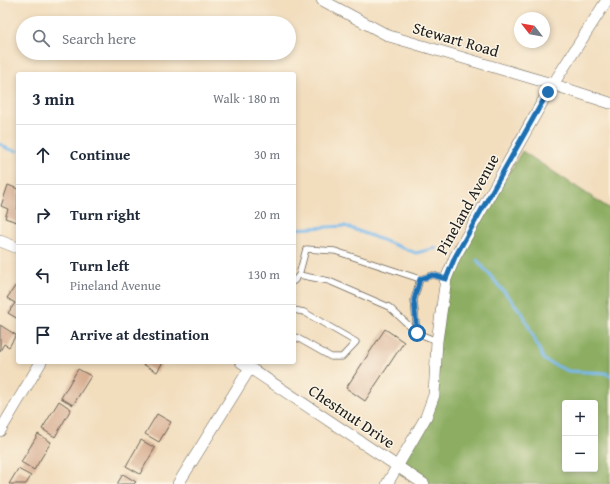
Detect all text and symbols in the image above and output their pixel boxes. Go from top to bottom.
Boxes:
north arrow [514,12,550,48]
street label: Stewart Road [410,15,502,63]
search box [16,16,296,60]
icon: search [30,27,52,49]
text: Search here [62,28,136,49]
route end [539,83,557,101]
text: 3 min [32,86,74,111]
text: Walk · 180 m [213,89,280,108]
icon: ahead [32,144,54,166]
text: Continue [70,144,131,165]
text: 30 m [254,145,280,164]
street label: Pineland Avenue [429,149,505,259]
icon: right [32,204,54,226]
text: Turn right [70,204,141,225]
text: 20 m [254,205,280,224]
text: Turn left [70,255,129,276]
icon: left [32,264,54,286]
text: 130 m [248,265,280,284]
text: Pineland Avenue [70,276,161,295]
icon: arrive [32,324,54,346]
text: Arrive at destination [70,324,209,345]
route start [408,324,426,342]
street label: Chestnut Drive [304,378,400,454]
map controls [562,400,598,472]
button: + [562,400,598,436]
button: − [562,436,598,472]

